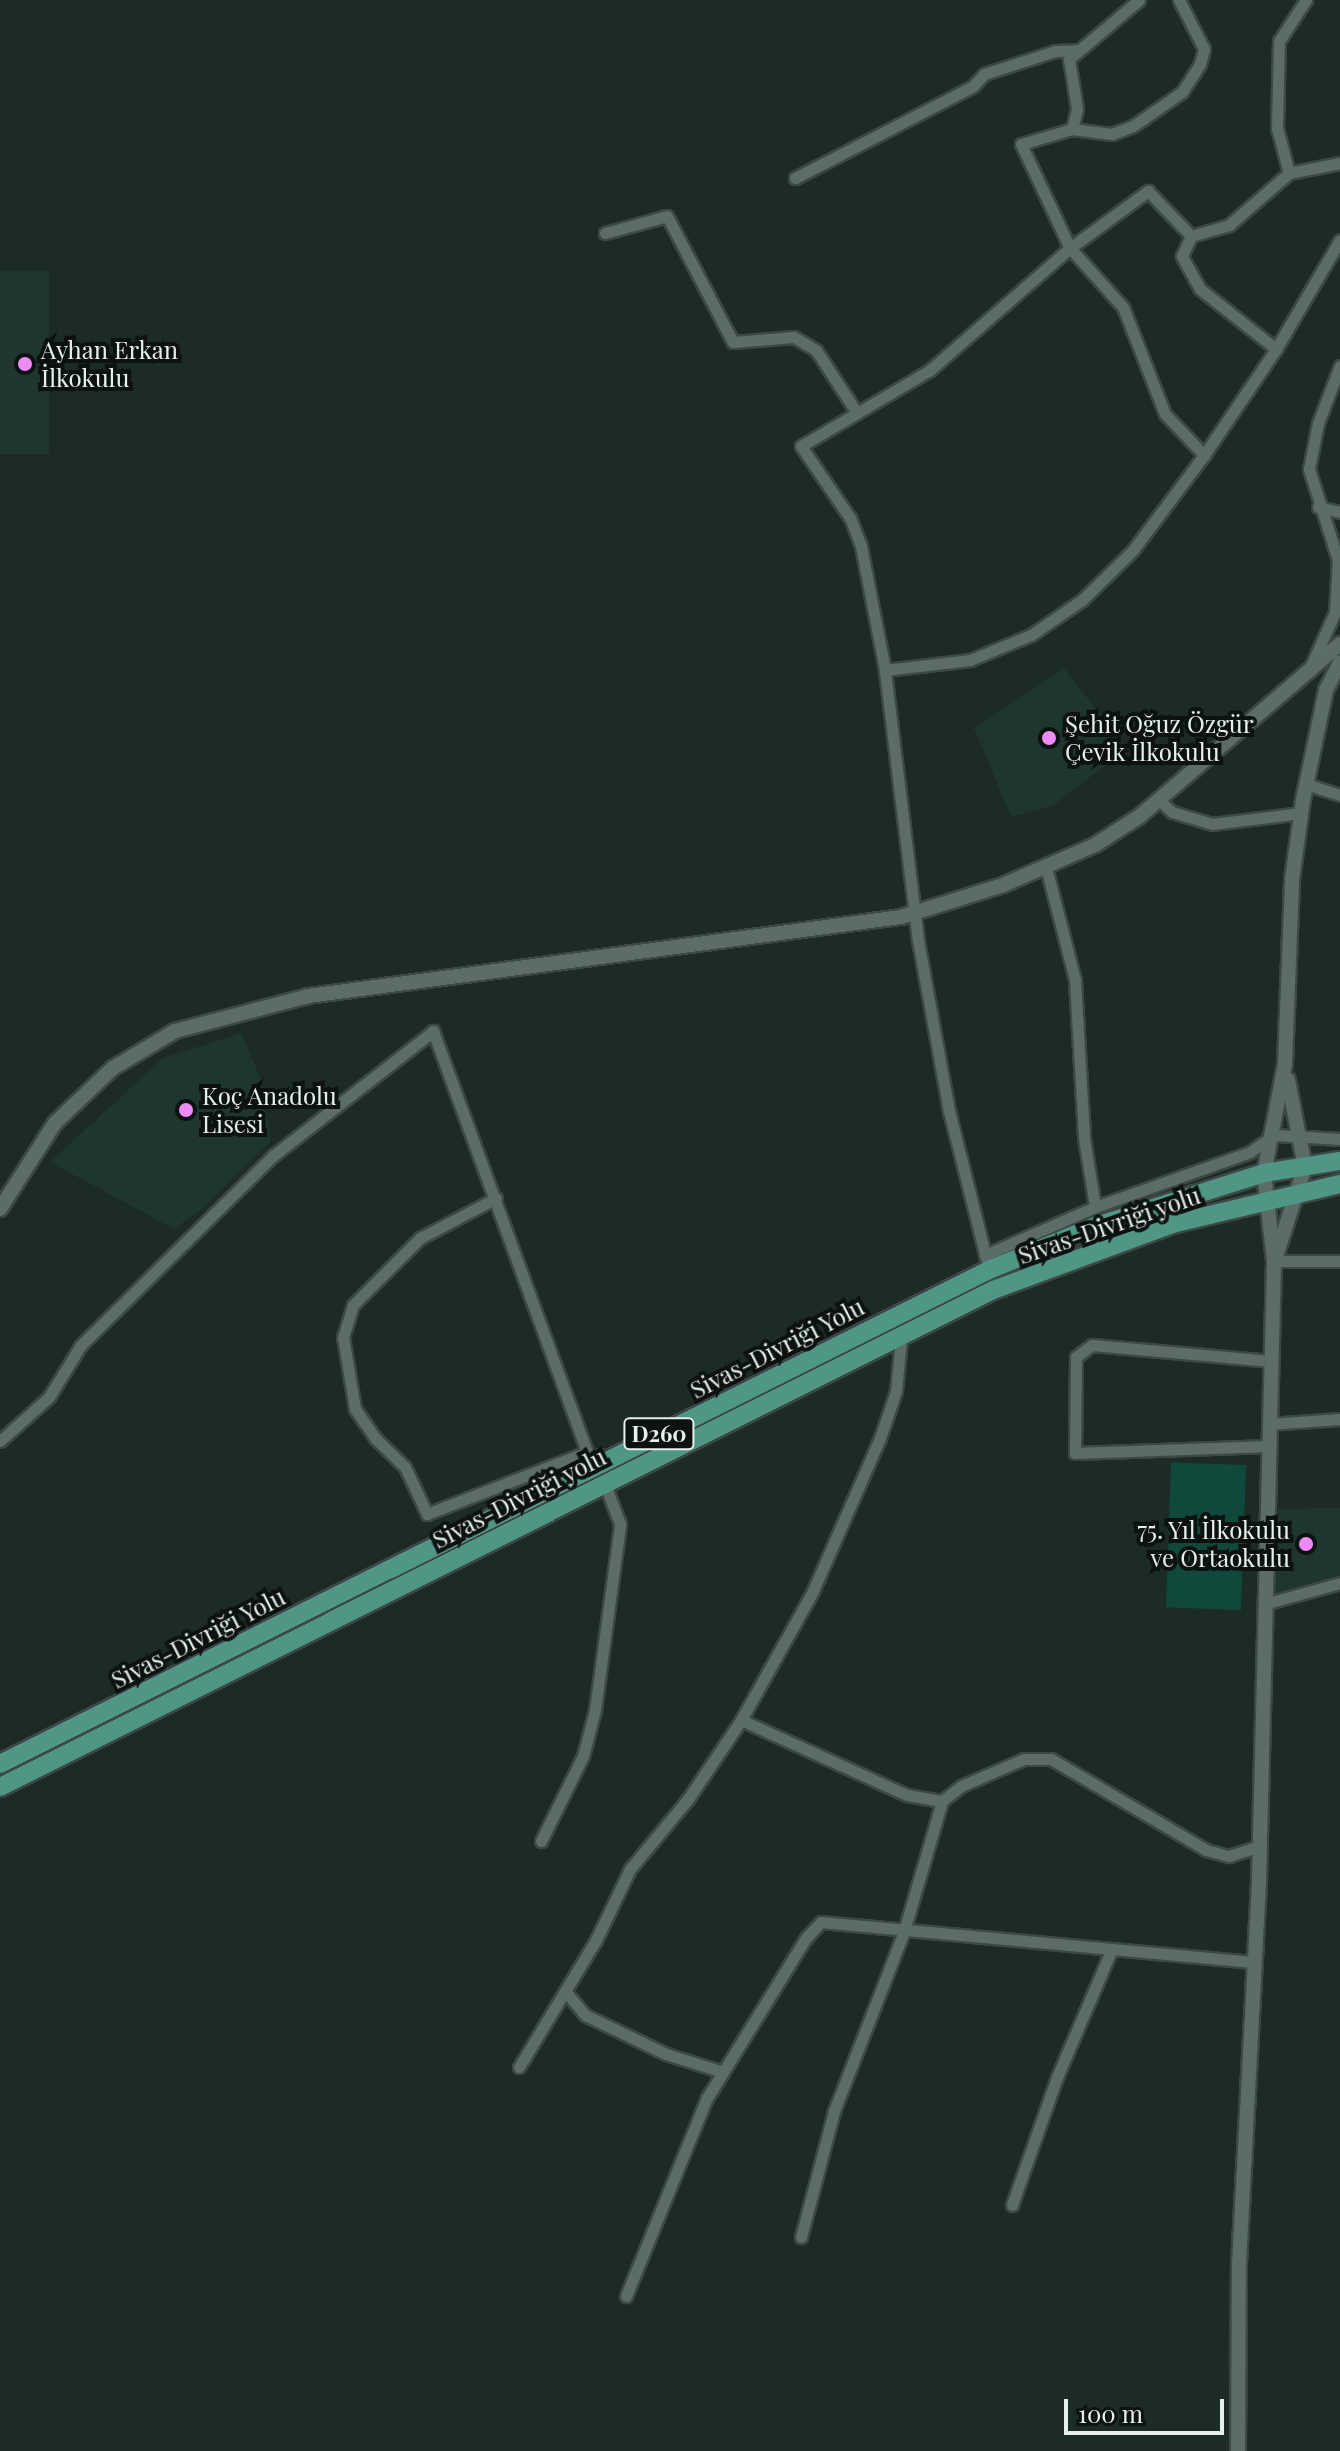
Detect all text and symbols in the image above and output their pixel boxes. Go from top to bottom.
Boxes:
place label: Ayhan Erkan İlkokulu [41,336,178,392]
marker: Ayhan Erkan İlkokulu [16,355,34,373]
place label: Şehit Oğuz Özgür Çevik İlkokulu [1065,710,1254,766]
marker: Şehit Oğuz Özgür Çevik İlkokulu [1040,729,1058,747]
place label: Koç Anadolu Lisesi [202,1082,338,1138]
marker: Koç Anadolu Lisesi [177,1101,195,1119]
street label: Sivas-Divriği yolu [1014,1180,1204,1270]
street label: Sivas-Divriği Yolu [685,1292,869,1404]
road number: D260 [623,1416,695,1452]
street label: Sivas-Divriği yolu [427,1442,611,1554]
place label: 75. Yıl İlkokulu ve Ortaokulu [1137,1516,1290,1572]
marker: 75. Yıl İlkokulu ve Ortaokulu [1297,1535,1315,1553]
street label: Sivas-Divriği Yolu [106,1582,290,1694]
scale bar [1068,2383,1228,2433]
text: 100 m [1078,2397,1143,2429]

